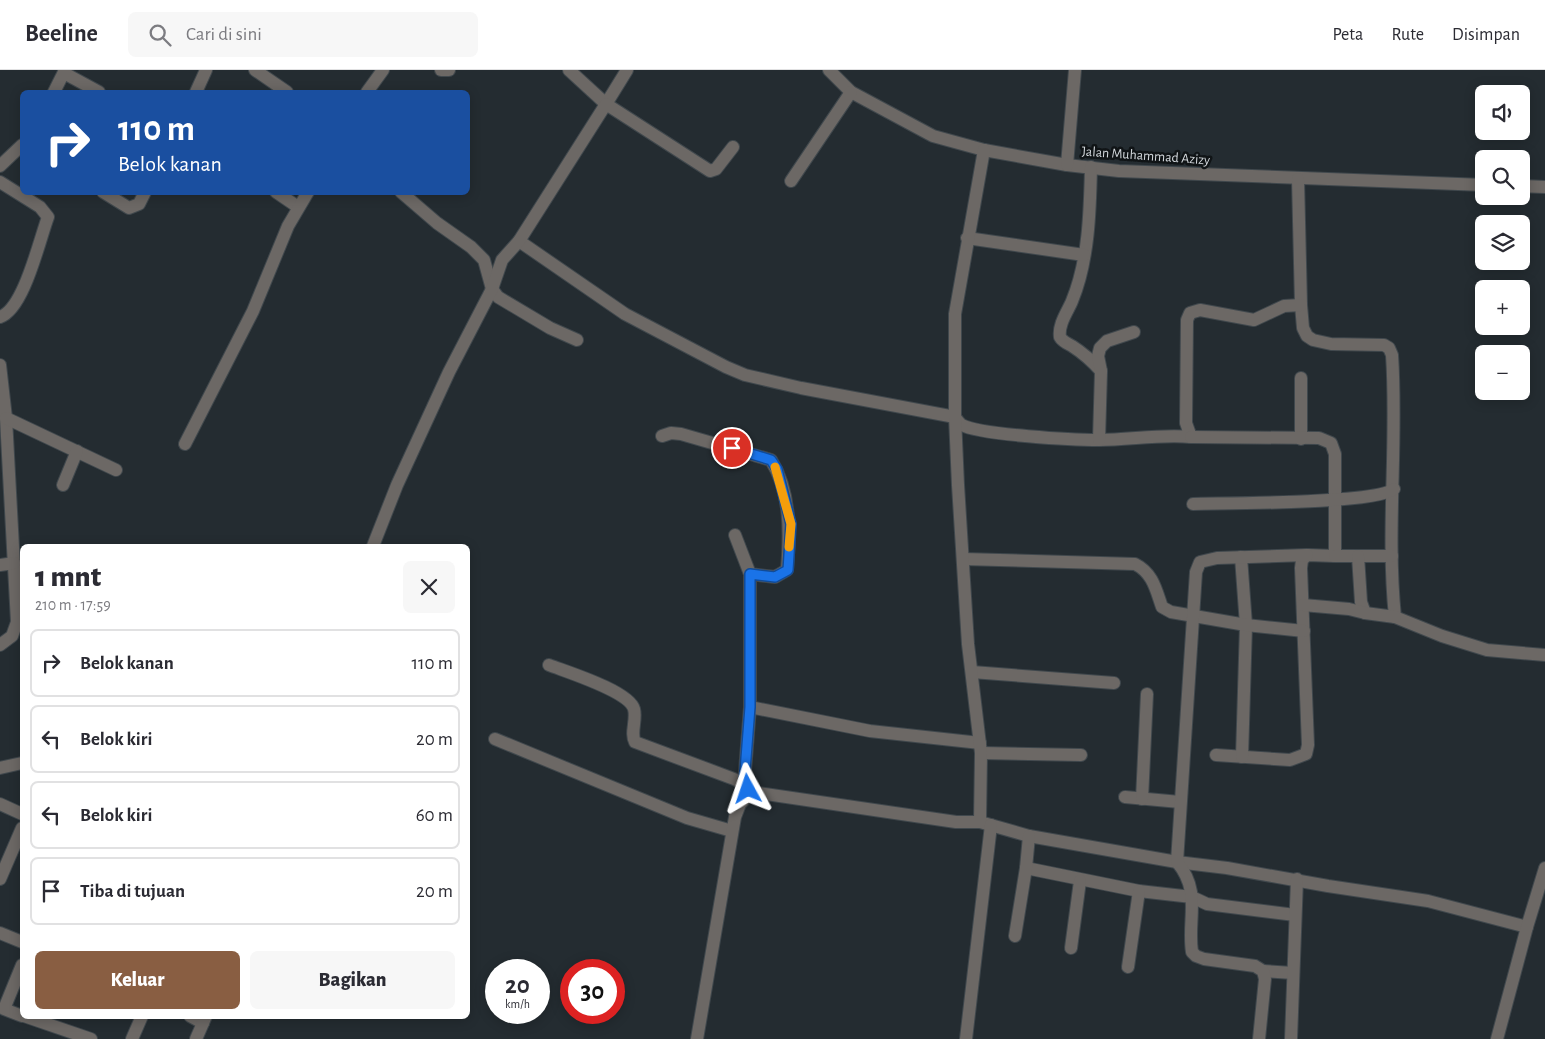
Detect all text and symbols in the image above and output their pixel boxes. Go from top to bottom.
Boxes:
search box [128,12,478,57]
icon: search [146,21,174,49]
text: Beeline [25,22,98,46]
text: Cari di sini [186,25,262,44]
text: Peta [1332,26,1363,44]
text: Rute [1391,26,1424,44]
text: Disimpan [1452,26,1520,44]
map controls [1475,85,1530,400]
button: sound [1475,85,1530,140]
icon: right [35,110,100,175]
text: 110 m [118,112,195,147]
street label: Jalan Muhammad Azizy [1081,145,1211,167]
button: search [1475,150,1530,205]
text: Belok kanan [118,153,222,175]
button: layers [1475,215,1530,270]
button: + [1475,280,1530,335]
button: − [1475,345,1530,400]
pin [711,427,753,469]
icon: arrive [718,434,746,462]
button: close [403,561,455,613]
text: 1 mnt [35,562,101,592]
text: 210 m · 17:59 [35,597,111,613]
icon: right [37,649,65,677]
text: Belok kanan [80,654,174,673]
text: 110 m [412,654,453,673]
icon: left [37,725,65,753]
text: Belok kiri [80,730,152,749]
text: 20 m [416,730,453,749]
position arrow [721,762,773,814]
icon: left [37,801,65,829]
text: Belok kiri [80,806,152,825]
text: 60 m [416,806,453,825]
icon: arrive [37,877,65,905]
text: Tiba di tujuan [80,882,185,901]
text: 20 m [416,882,453,901]
button: Keluar [35,951,240,1009]
button: Bagikan [250,951,455,1009]
speed limit sign: 30 [560,959,625,1024]
text: 20 [505,973,530,998]
text: km/h [505,998,530,1010]

